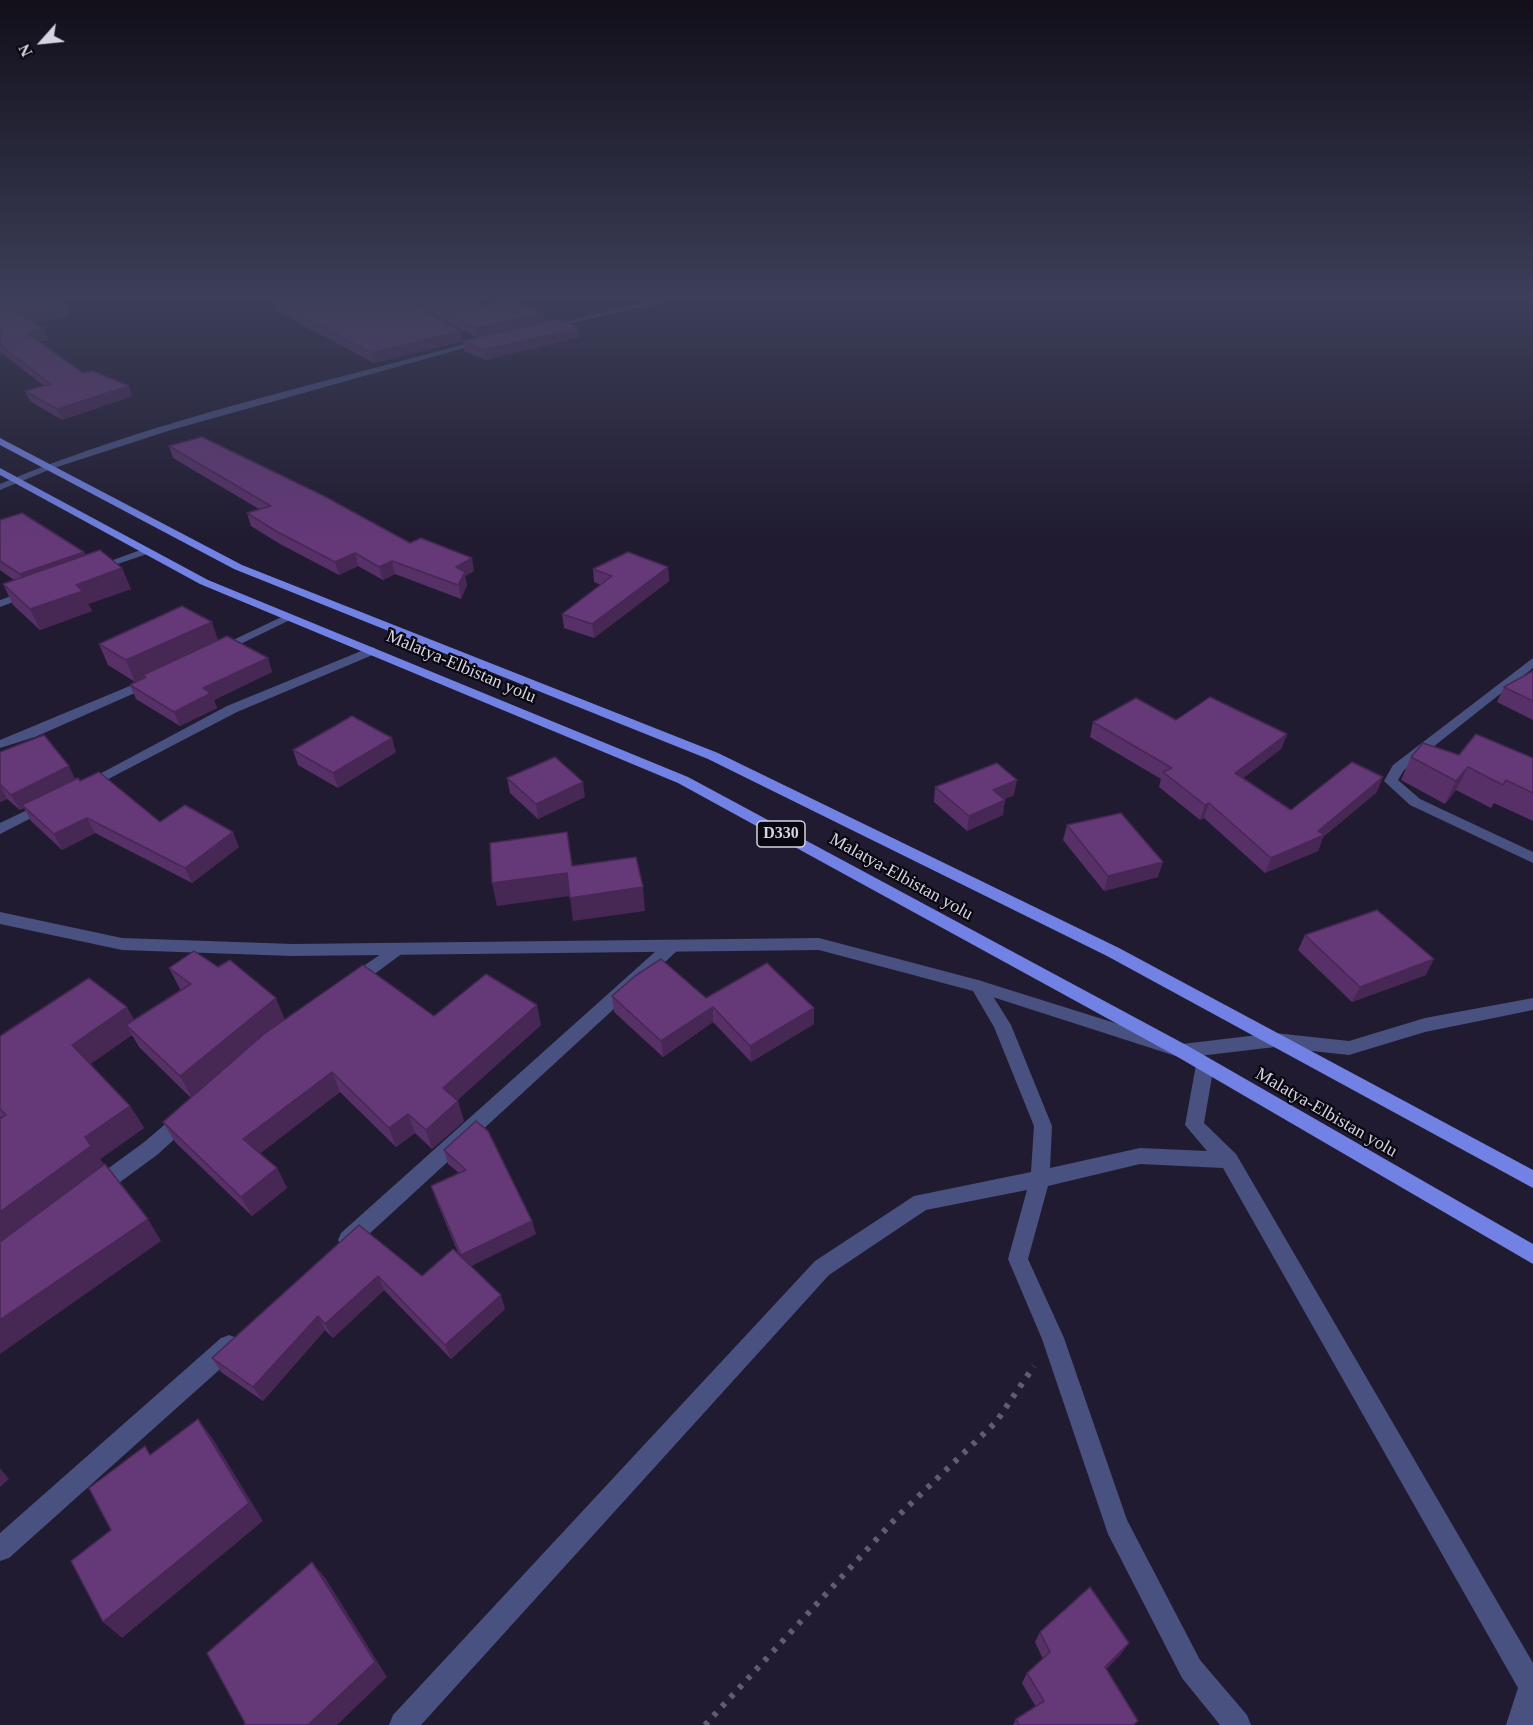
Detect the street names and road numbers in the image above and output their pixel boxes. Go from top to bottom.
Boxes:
street label: Malatya-Elbistan yolu [383,626,539,708]
road number: D330 [757,821,805,847]
street label: Malatya-Elbistan yolu [826,829,976,925]
street label: Malatya-Elbistan yolu [1251,1064,1401,1162]

